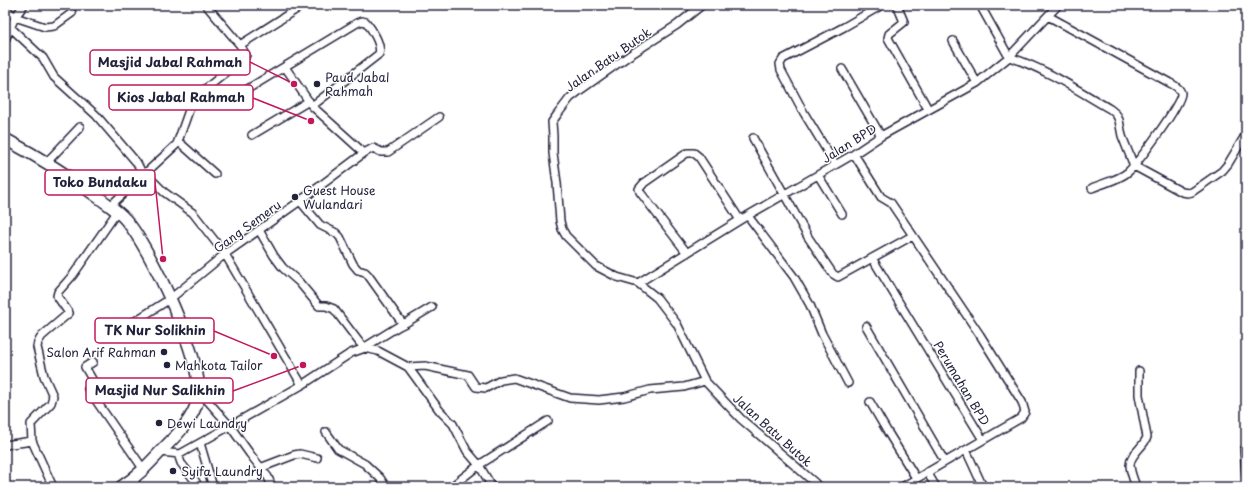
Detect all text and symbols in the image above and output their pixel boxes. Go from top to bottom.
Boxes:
street label: Jalan Batu Butok [561,22,655,95]
callout: Masjid Jabal Rahmah [90,50,250,75]
text: Masjid Jabal Rahmah [98,52,242,71]
place label: Paud Jabal Rahmah [325,68,389,100]
marker: Paud Jabal Rahmah [312,79,322,89]
callout: Kios Jabal Rahmah [109,85,253,110]
text: Kios Jabal Rahmah [117,87,245,106]
street label: Jalan BPD [818,119,880,167]
callout: Toko Bundaku [45,170,155,195]
text: Toko Bundaku [53,172,147,191]
place label: Guest House Wulandari [303,181,376,213]
marker: Guest House Wulandari [290,192,300,202]
street label: Gang Semeru [210,195,284,257]
callout: TK Nur Solikhin [95,318,214,343]
text: TK Nur Solikhin [104,320,206,339]
street label: Perumahan BPD [930,337,994,429]
place label: Salon Arif Rahman [46,343,156,361]
marker: Salon Arif Rahman [159,347,169,357]
place label: Mahkota Tailor [175,356,263,374]
marker: Mahkota Tailor [162,360,172,370]
callout: Masjid Nur Salikhin [86,378,233,403]
text: Masjid Nur Salikhin [95,380,225,399]
street label: Jalan Batu Butok [729,389,817,471]
place label: Dewi Laundry [167,414,247,432]
marker: Dewi Laundry [154,418,164,428]
place label: Syifa Laundry [181,462,263,480]
marker: Syifa Laundry [168,466,178,476]

